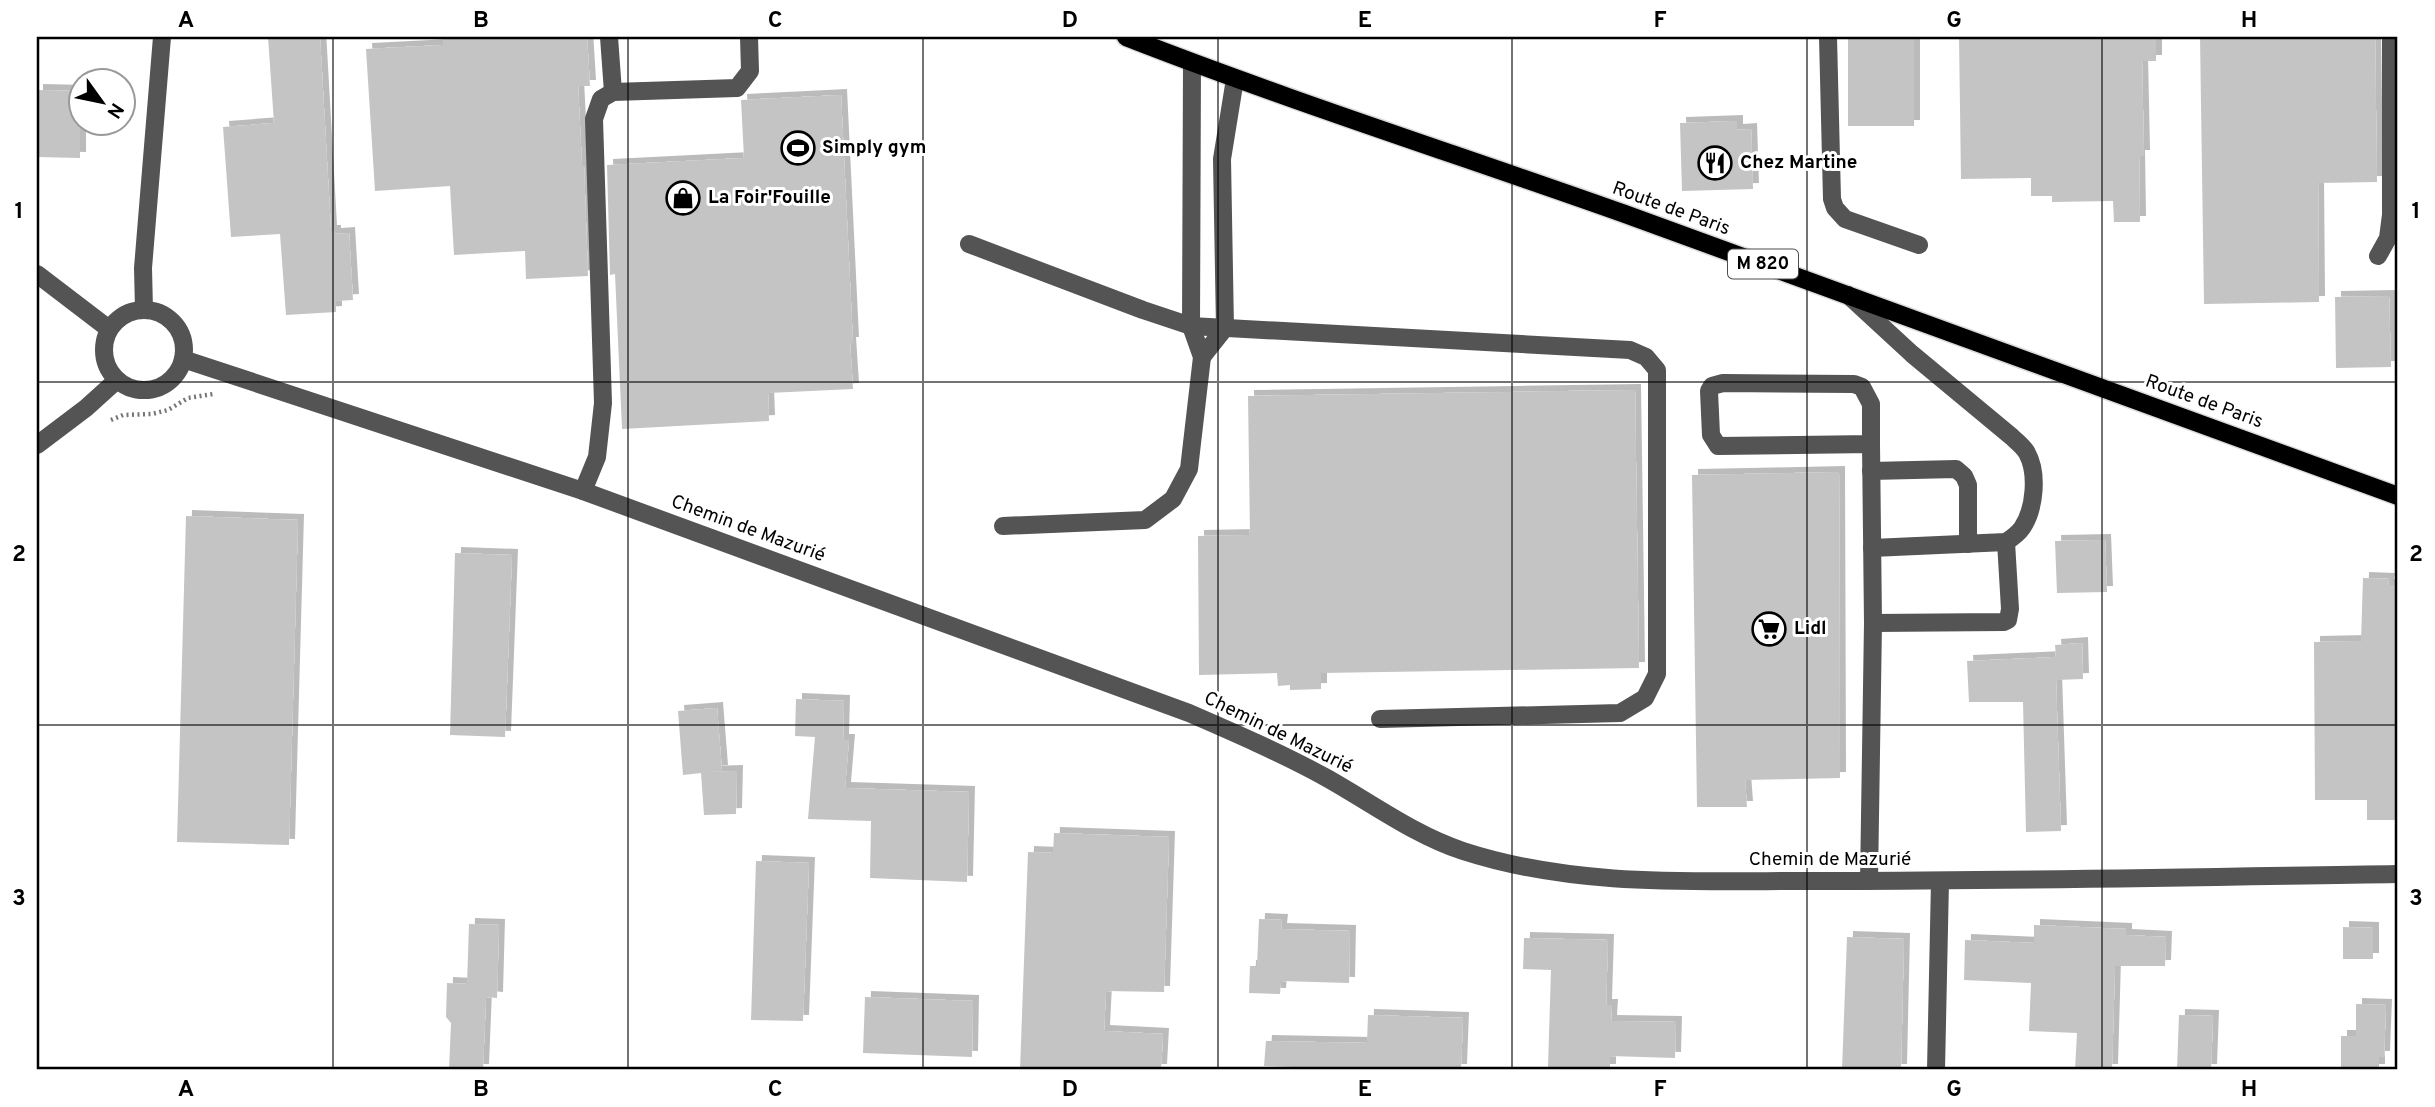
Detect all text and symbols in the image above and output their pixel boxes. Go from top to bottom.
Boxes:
text: A [178,7,194,36]
text: B [473,7,489,36]
text: C [768,7,782,36]
text: D [1062,7,1078,36]
text: E [1358,7,1372,36]
text: F [1653,7,1667,36]
text: G [1946,7,1962,36]
text: H [2241,7,2257,36]
north arrow [66,66,136,136]
text: N [101,98,128,122]
sports icon: Simply gym [779,129,817,167]
place label: Simply gym [822,136,926,160]
restaurant icon: Chez Martine [1696,144,1734,182]
place label: Chez Martine [1740,151,1857,175]
street label: Route de Paris [1609,177,1733,241]
shop icon: La Foir'Fouille [664,179,702,217]
place label: La Foir'Fouille [708,186,831,210]
text: 1 [14,198,24,227]
text: 1 [2411,198,2421,227]
road number: M 820 [1728,250,1798,278]
street label: Route de Paris [2142,370,2266,434]
street label: Chemin de Mazurié [667,490,829,568]
text: 2 [12,541,26,570]
text: 2 [2409,541,2423,570]
supermarket icon: Lidl [1750,610,1788,648]
place label: Lidl [1794,617,1827,641]
street label: Chemin de Mazurié [1200,687,1356,779]
street label: Chemin de Mazurié [1749,848,1911,872]
text: 3 [12,885,26,914]
text: 3 [2409,885,2423,914]
text: A [178,1076,194,1105]
text: B [473,1076,489,1105]
text: C [768,1076,782,1105]
text: D [1062,1076,1078,1105]
text: E [1358,1076,1372,1105]
text: F [1653,1076,1667,1105]
text: G [1946,1076,1962,1105]
text: H [2241,1076,2257,1105]

